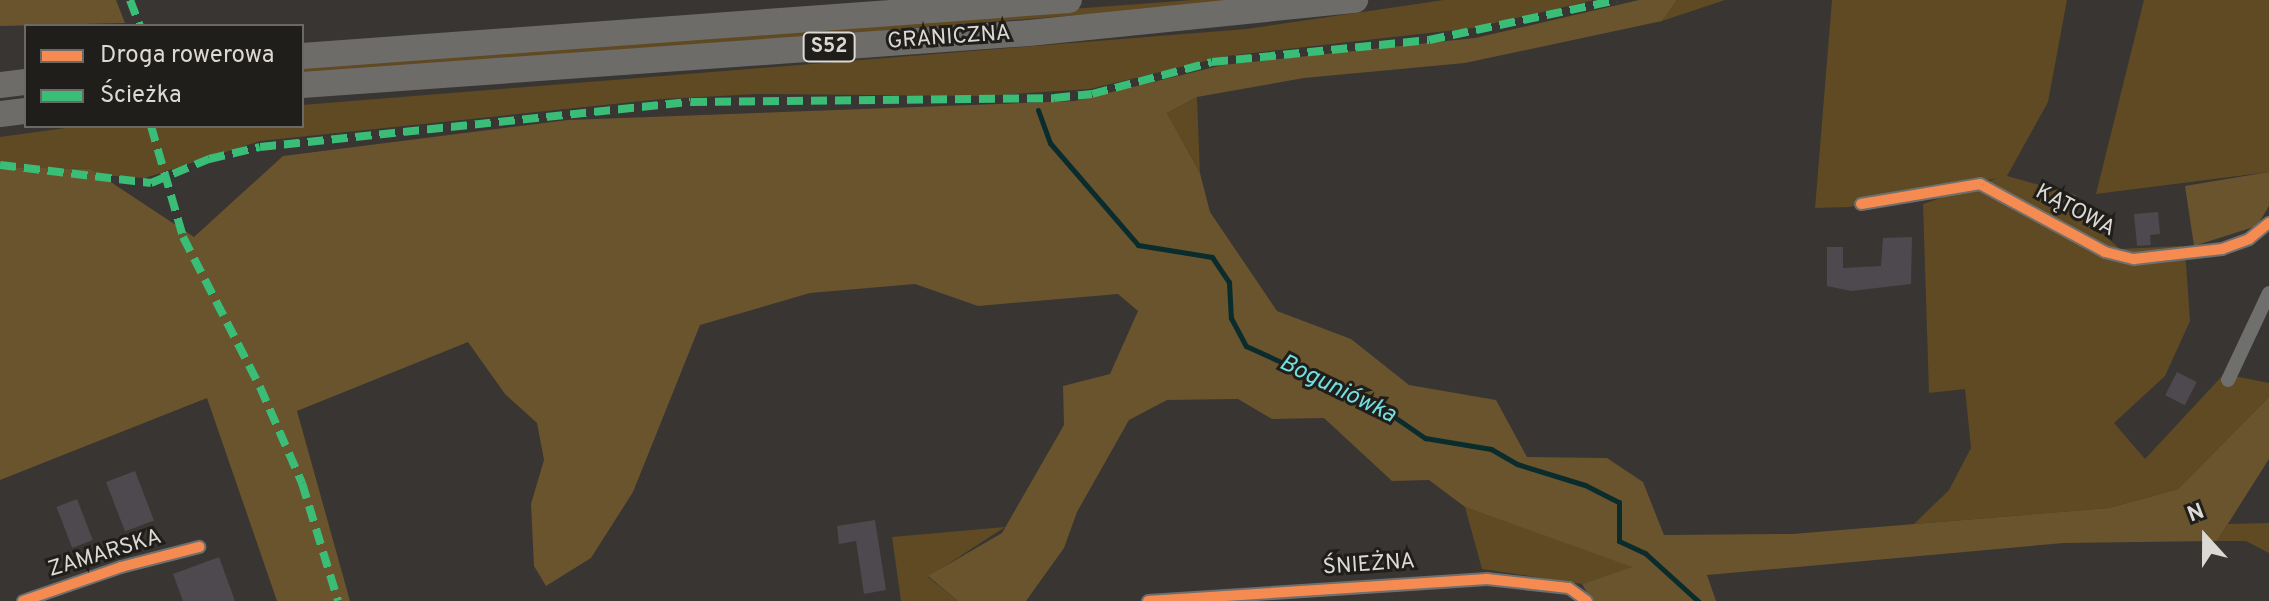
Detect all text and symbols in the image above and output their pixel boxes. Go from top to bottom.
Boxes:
street label: GRANICZNA [886,21,1012,55]
legend [24,24,304,128]
road number: S52 [801,31,857,63]
text: Droga rowerowa [100,41,274,71]
text: Ścieżka [100,81,182,111]
street label: KĄTOWA [2031,179,2119,243]
water label: Boguniówka [1274,349,1400,431]
north arrow [2165,497,2245,577]
text: N [2184,499,2208,530]
street label: ZAMARSKA [45,524,165,584]
street label: ŚNIEŻNA [1322,549,1416,581]

